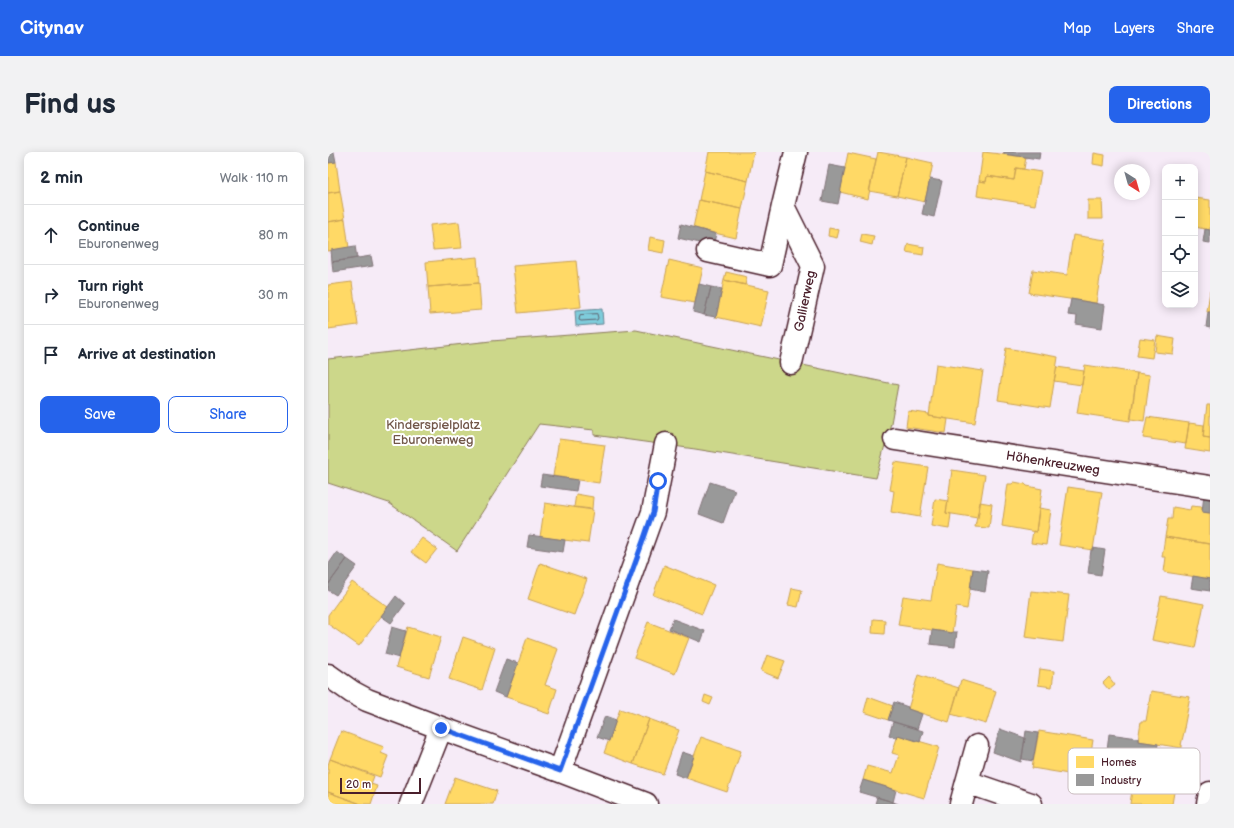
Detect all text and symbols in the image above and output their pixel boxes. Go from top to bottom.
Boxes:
text: Citynav [20,17,84,40]
text: Map [1063,20,1091,37]
text: Layers [1113,20,1155,37]
text: Share [1177,20,1214,37]
button: Directions [1109,86,1210,123]
text: Find us [24,88,116,121]
north arrow [1114,164,1150,200]
map controls [1162,164,1198,308]
button: + [1162,164,1198,200]
text: 2 min [40,168,83,188]
text: Walk · 110 m [220,170,288,186]
button: − [1162,200,1198,236]
text: Continue [78,217,140,236]
icon: ahead [40,224,62,246]
text: 80 m [259,227,288,243]
text: Eburonenweg [78,236,159,252]
button: locate [1162,236,1198,272]
street label: Gallierweg [791,269,819,333]
button: layers [1162,272,1198,308]
text: Turn right [78,277,143,296]
icon: right [40,284,62,306]
text: 30 m [258,287,288,303]
text: Eburonenweg [78,296,159,312]
icon: arrive [40,344,62,366]
text: Arrive at destination [78,345,216,364]
button: Save [40,396,160,433]
button: Share [168,396,288,433]
park label: Kinderspielplatz Eburonenweg [386,417,481,448]
street label: Höhenkreuzweg [1005,448,1101,478]
route start [649,472,667,490]
route end [432,719,450,737]
legend [1068,748,1200,794]
text: Homes [1101,756,1137,769]
text: Industry [1101,774,1141,787]
scale bar [340,776,421,795]
text: 20 m [346,778,371,791]

